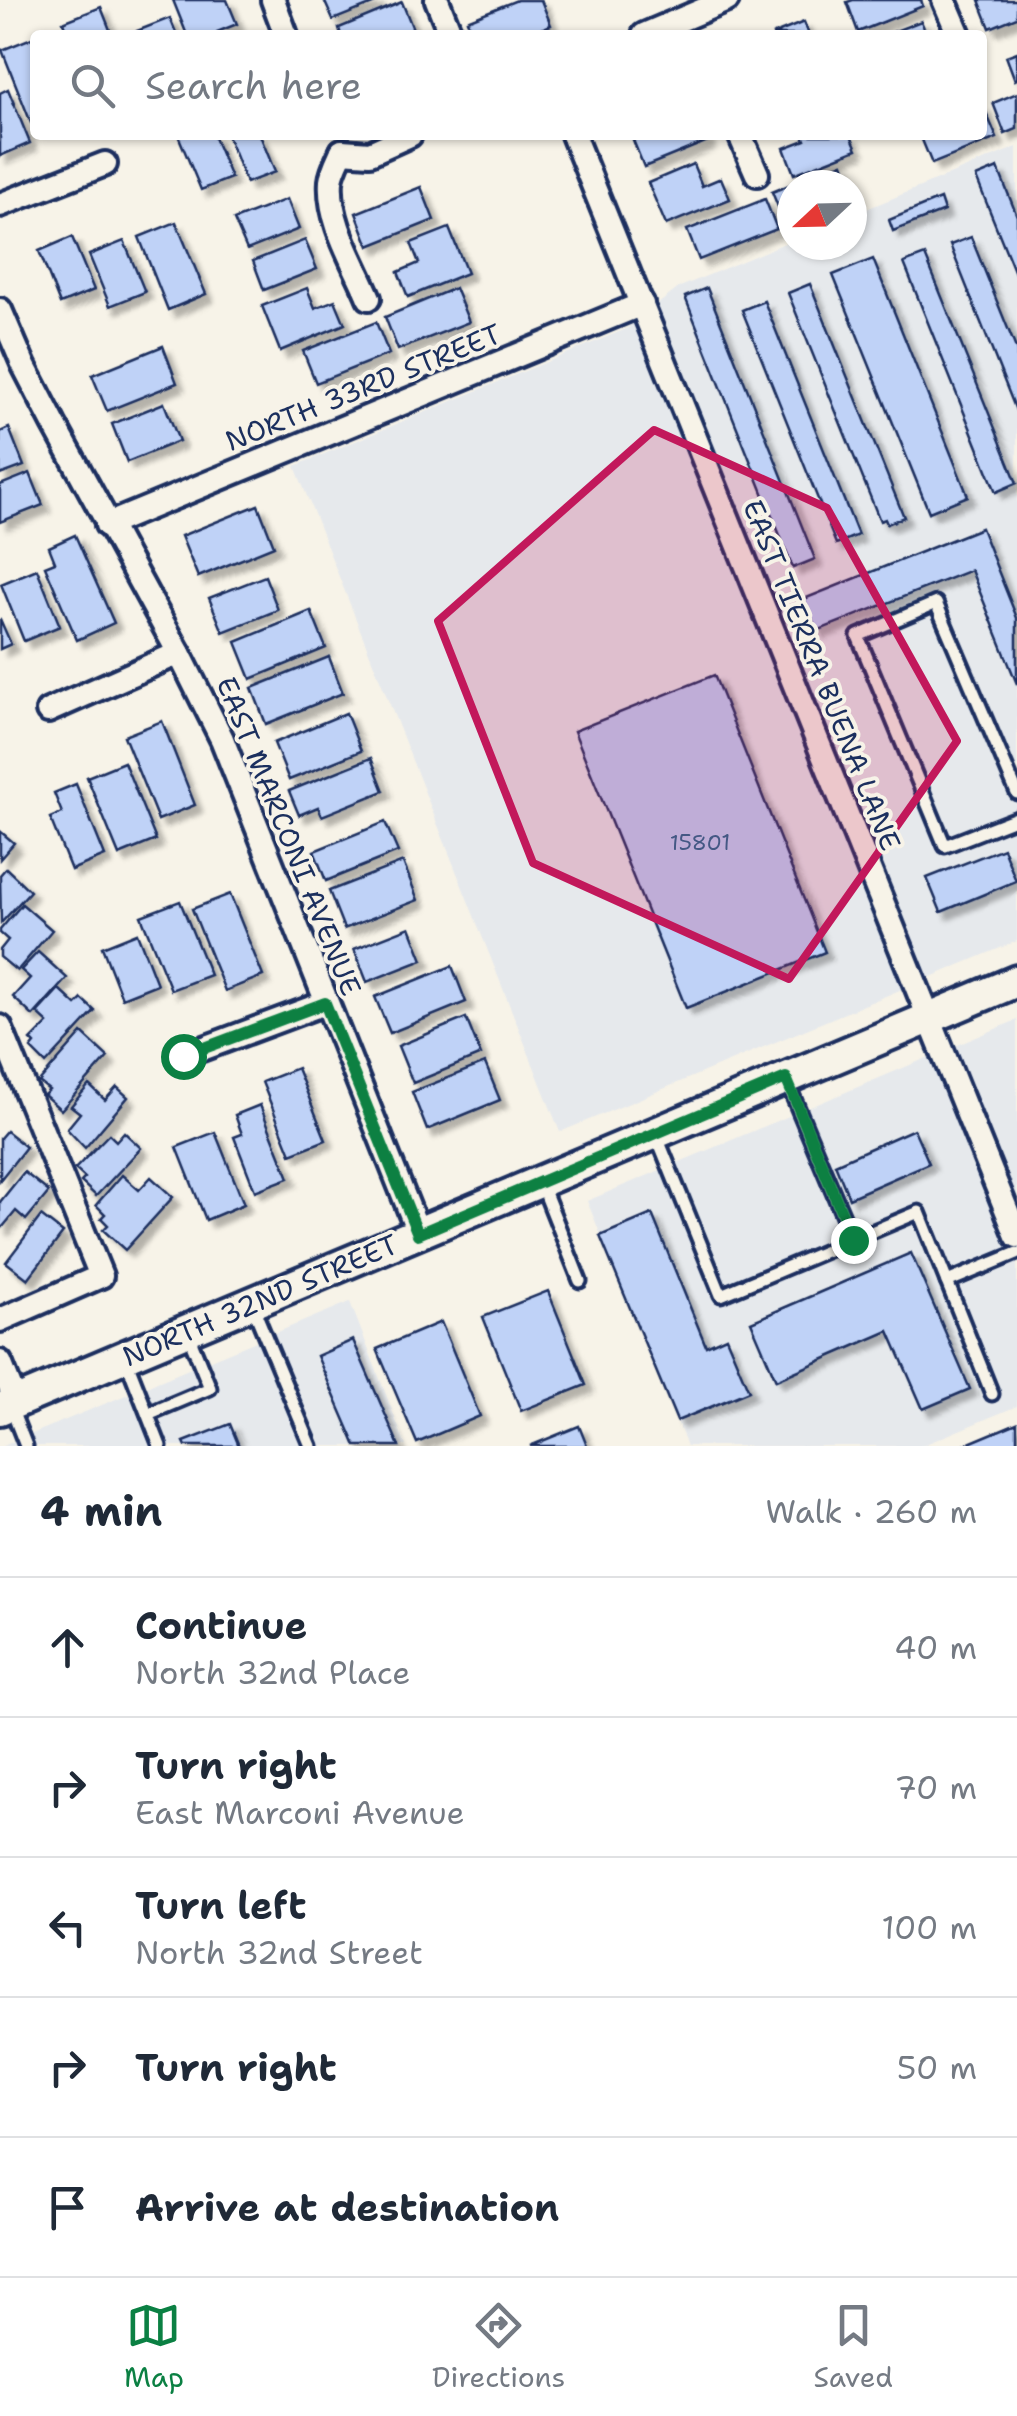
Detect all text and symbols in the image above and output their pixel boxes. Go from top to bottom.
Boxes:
search box [30,30,987,140]
icon: search [65,58,120,113]
text: Search here [145,60,362,111]
north arrow [777,170,867,260]
street label: NORTH 33RD STREET [219,314,507,460]
street label: EAST TIERRA BUENA LANE [734,494,910,856]
street label: EAST MARCONI AVENUE [208,671,370,1001]
house number: 15801 [670,828,730,857]
route start [161,1034,207,1080]
route end [831,1218,877,1264]
street label: NORTH 32ND STREET [116,1225,404,1375]
text: 4 min [40,1483,162,1539]
text: Walk · 260 m [765,1490,977,1533]
text: Continue [135,1600,307,1651]
icon: ahead [40,1620,95,1675]
text: 40 m [894,1626,977,1669]
text: North 32nd Place [135,1651,410,1694]
text: Turn right [135,1740,337,1791]
icon: right [40,1760,95,1815]
text: 70 m [894,1766,977,1809]
text: East Marconi Avenue [135,1791,465,1834]
text: Turn left [135,1880,307,1931]
icon: left [40,1900,95,1955]
text: 100 m [881,1906,977,1949]
text: North 32nd Street [135,1931,423,1974]
icon: right [40,2040,95,2095]
text: Turn right [135,2042,337,2093]
text: 50 m [897,2046,977,2089]
icon: arrive [40,2180,95,2235]
text: Arrive at destination [135,2182,559,2233]
tab: Map [124,2298,184,2396]
tab: Directions [432,2298,565,2396]
tab: Saved [813,2298,893,2396]

